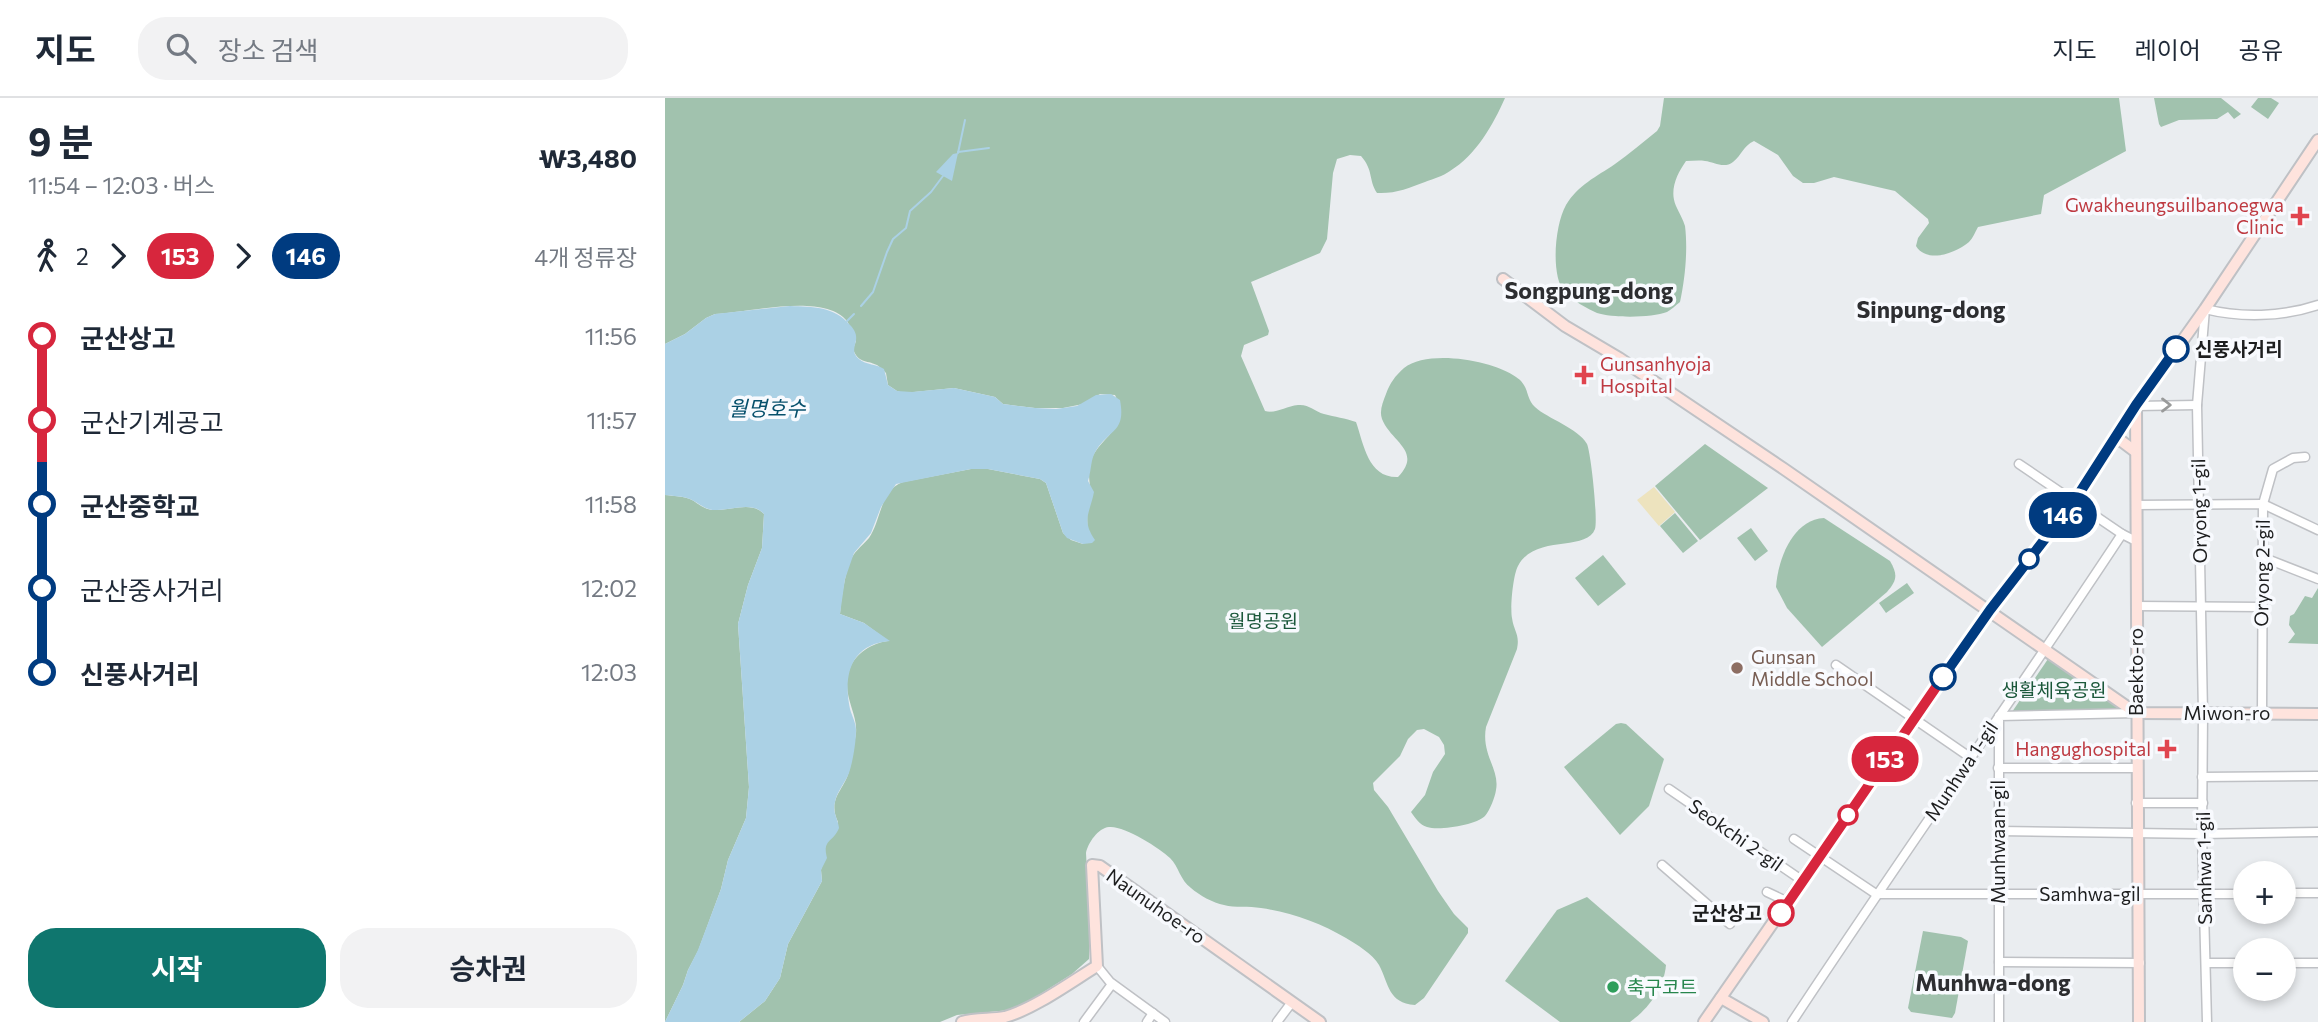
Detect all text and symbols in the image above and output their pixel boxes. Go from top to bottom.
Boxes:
search box [138,17,628,80]
text: 지도 [35,28,96,69]
icon: search [162,29,200,67]
text: 장소 검색 [218,34,318,65]
text: 지도 [2052,35,2097,64]
text: 레이어 [2135,35,2201,64]
text: 공유 [2239,35,2283,64]
text: 9 분 [28,117,94,164]
text: ₩3,480 [539,142,637,173]
text: 11:54 – 12:03 · 버스 [28,171,215,199]
place label: Gwakheungsuilbanoegwa Clinic [2065,193,2284,238]
marker: Gwakheungsuilbanoegwa Clinic [2290,206,2310,226]
icon: walk [28,237,66,275]
icon: forward [99,237,137,275]
icon: forward [224,237,262,275]
text: 153 [161,241,200,270]
text: 146 [286,241,326,270]
text: 2 [76,242,89,270]
text: 4개 정류장 [534,243,637,271]
district label: Songpung-dong [1505,276,1674,304]
district label: Sinpung-dong [1857,295,2006,323]
text: 군산상고 [80,322,176,353]
text: 11:56 [585,322,637,350]
marker: 신풍사거리 [2163,336,2189,362]
place label: 신풍사거리 [2195,337,2282,360]
place label: Gunsanhyoja Hospital [1600,352,1711,397]
marker: Gunsanhyoja Hospital [1574,365,1594,385]
water label: 월명호수 [728,395,806,420]
one-way arrow [2162,397,2172,413]
text: 군산기계공고 [80,406,224,437]
text: 11:57 [587,406,637,434]
street label: Oryong 1-gil [2186,458,2211,564]
text: 군산중학교 [80,490,200,521]
text: 11:58 [585,490,637,518]
line badge: 146 [2023,492,2103,538]
text: 146 [2043,500,2083,529]
street label: Oryong 2-gil [2249,519,2274,627]
unlabelled marker [2019,549,2039,569]
text: 군산중사거리 [80,574,224,605]
text: 12:02 [581,574,637,602]
park label: 월명공원 [1228,609,1298,632]
street label: Baekto-ro [2124,628,2147,716]
place label: Gunsan Middle School [1751,645,1873,690]
text: 신풍사거리 [80,658,200,689]
text: 12:03 [581,658,637,686]
marker: Gunsan Middle School [1729,660,1745,676]
unlabelled marker [1930,664,1956,690]
park label: 생활체육공원 [2002,678,2106,701]
street label: Miwon-ro [2184,701,2270,724]
street label: Munhwa 1-gil [1919,717,2002,825]
line badge: 153 [1845,736,1925,782]
place label: Hangughospital [2015,737,2151,760]
marker: Hangughospital [2157,739,2177,759]
text: 153 [1866,744,1904,773]
street label: Munhwaan-gil [1986,780,2009,904]
street label: Seokchi 2-gil [1685,794,1788,875]
unlabelled marker [1838,805,1858,825]
street label: Samhwa 1-gil [2191,811,2216,925]
map controls [2233,861,2296,1001]
button: + [2233,861,2296,924]
street label: Naunuhoe-ro [1102,863,1210,948]
street label: Samhwa-gil [2039,882,2141,905]
marker: 군산상고 [1768,900,1794,926]
place label: 군산상고 [1692,901,1762,924]
button: 시작 [28,928,326,1008]
button: 승차권 [340,928,637,1008]
button: − [2233,938,2296,1001]
district label: Munhwa-dong [1915,968,2071,996]
place label: 축구코트 [1627,975,1697,998]
marker: 축구코트 [1605,979,1621,995]

